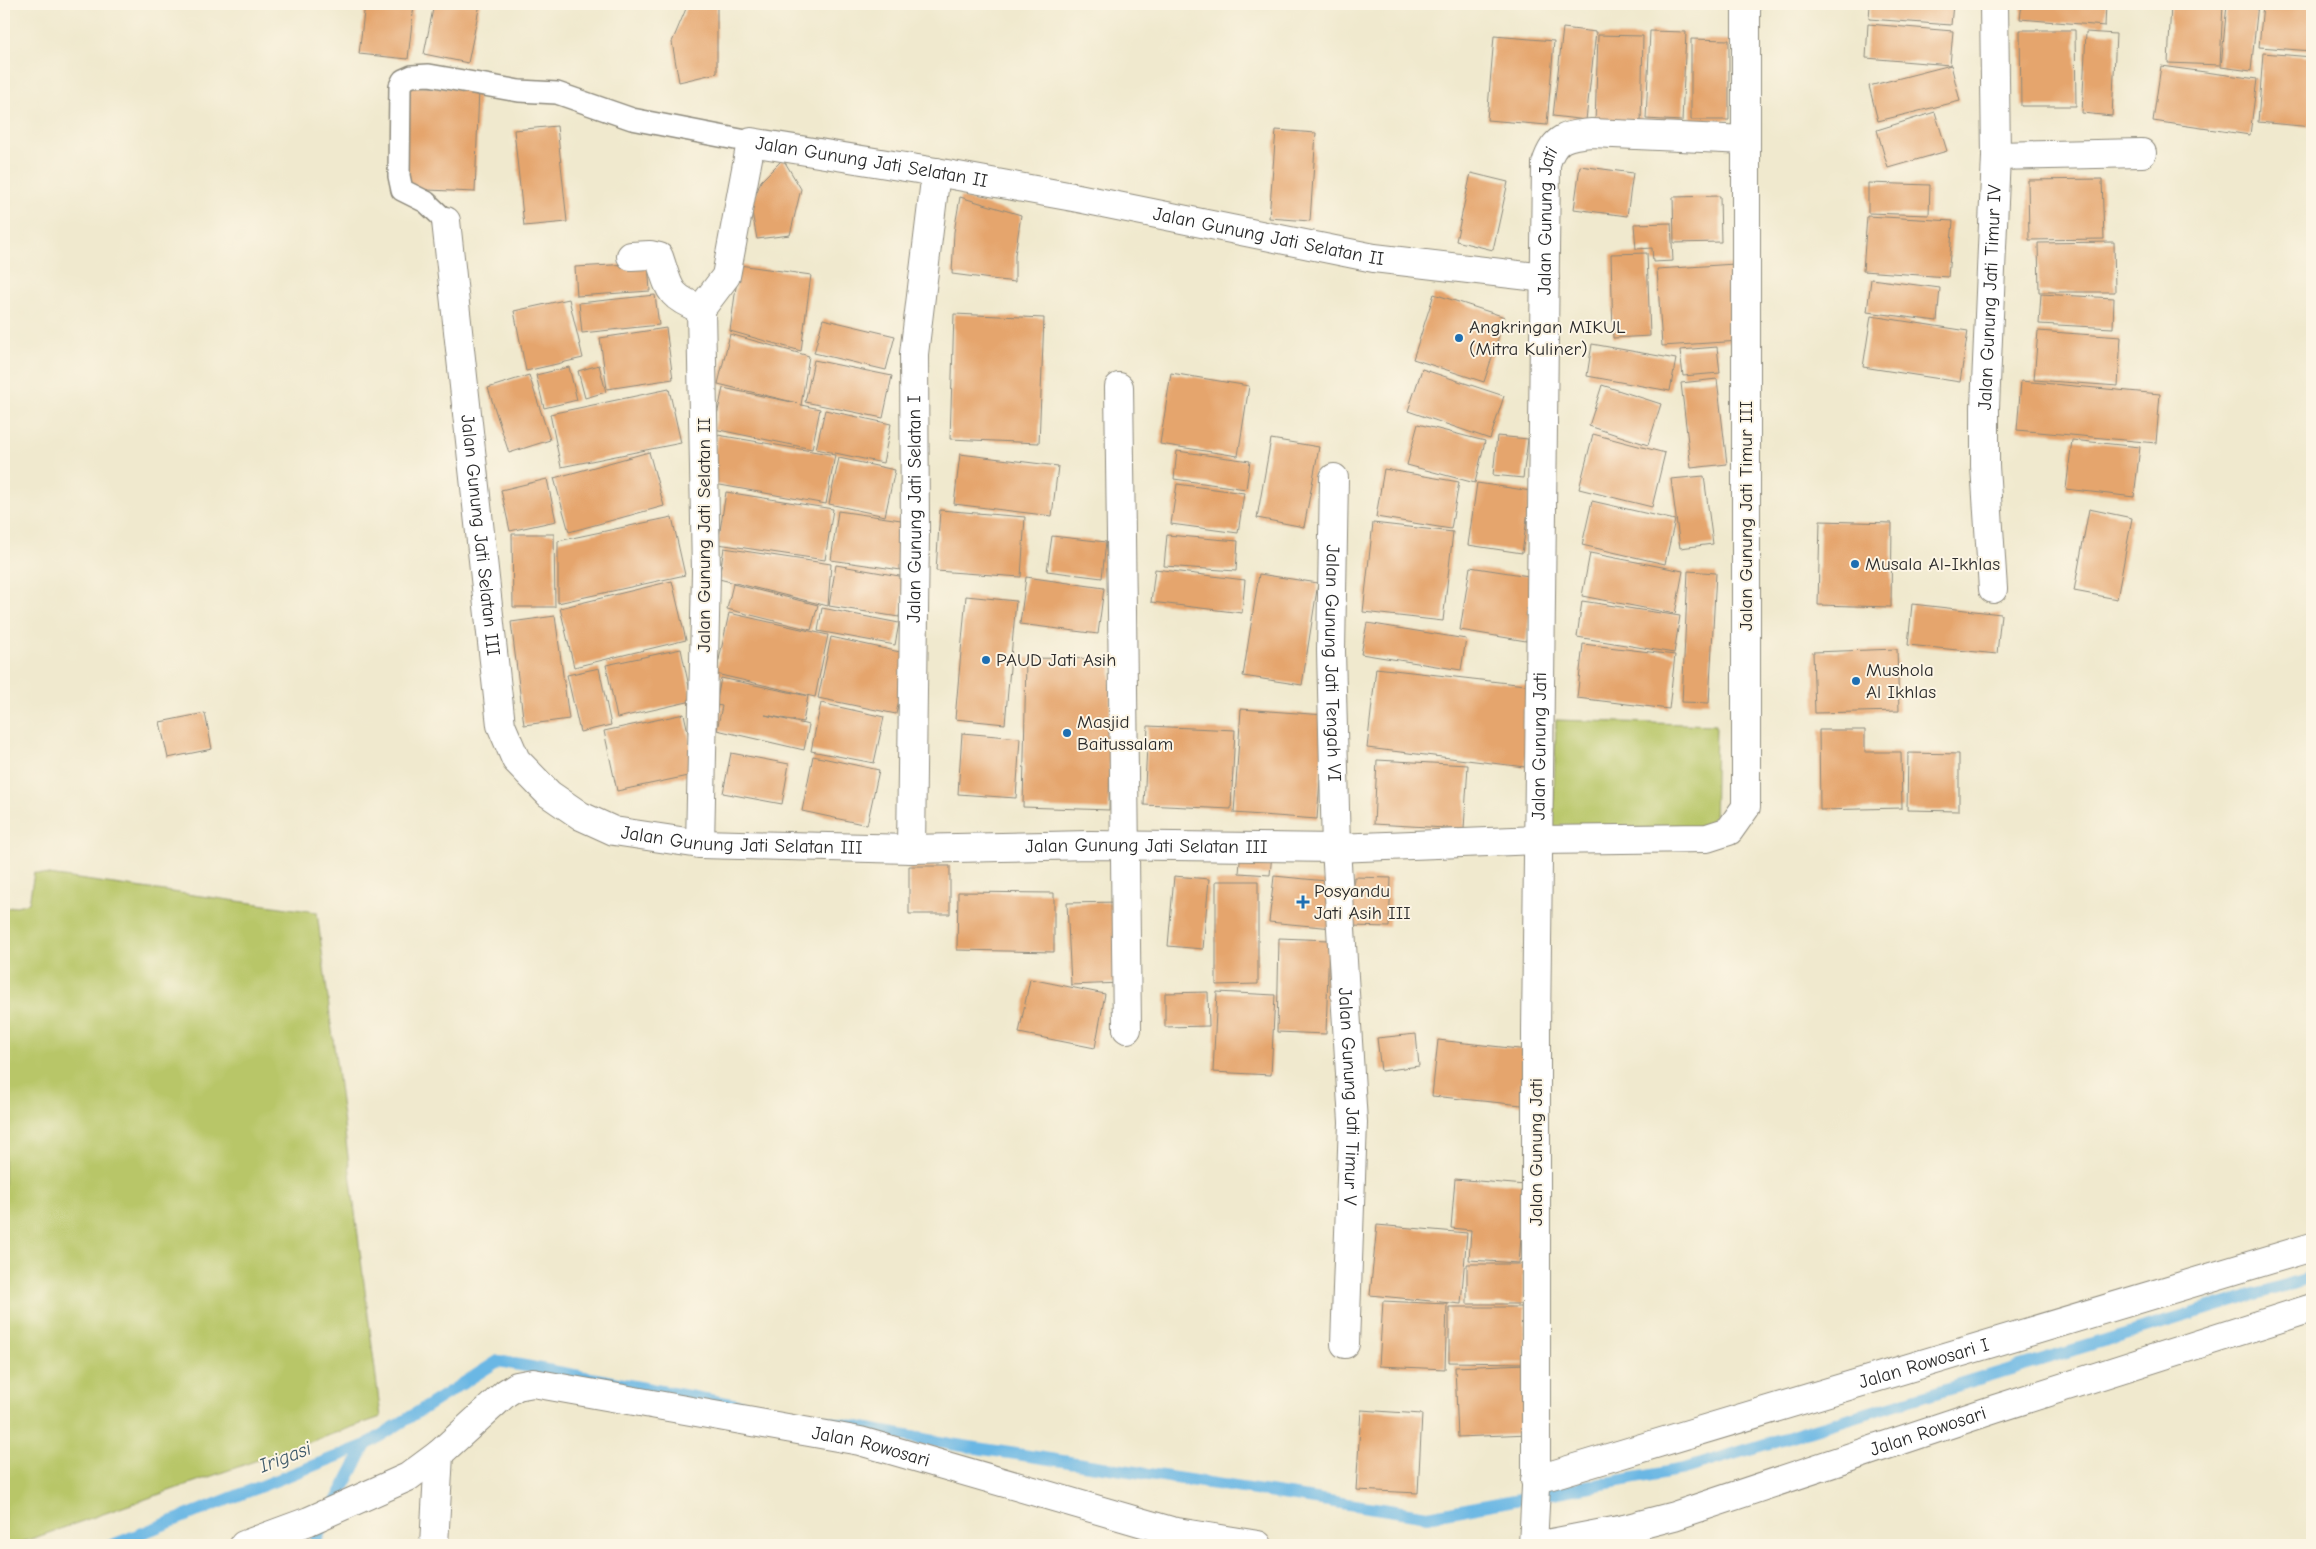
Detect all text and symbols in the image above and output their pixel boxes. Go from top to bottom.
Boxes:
street label: Jalan Gunung Jati Selatan II [754,132,989,192]
street label: Jalan Gunung Jati [1533,143,1562,295]
street label: Jalan Gunung Jati Timur IV [1974,183,2006,411]
street label: Jalan Gunung Jati Selatan II [1151,203,1385,270]
place label: Angkringan MIKUL (Mitra Kuliner) [1469,316,1626,360]
marker: Angkringan MIKUL (Mitra Kuliner) [1453,332,1465,344]
street label: Jalan Gunung Jati Selatan I [903,395,926,623]
street label: Jalan Gunung Jati Timur III [1735,401,1757,631]
street label: Jalan Gunung Jati Selatan III [456,413,504,657]
street label: Jalan Gunung Jati Selatan II [693,418,715,652]
street label: Jalan Gunung Jati Tengah VI [1320,544,1345,782]
place label: Musala Al-Ikhlas [1865,553,2000,575]
marker: Musala Al-Ikhlas [1849,558,1861,570]
place label: PAUD Jati Asih [996,649,1116,671]
marker: PAUD Jati Asih [980,654,992,666]
place label: Mushola Al Ikhlas [1866,659,1936,703]
street label: Jalan Gunung Jati [1527,672,1551,820]
marker: Mushola Al Ikhlas [1850,675,1862,687]
place label: Masjid Baitussalam [1077,711,1173,755]
marker: Masjid Baitussalam [1061,727,1073,739]
street label: Jalan Gunung Jati Selatan III [620,821,863,859]
street label: Jalan Gunung Jati Selatan III [1025,834,1268,858]
place label: Posyandu Jati Asih III [1314,880,1411,924]
marker: Posyandu Jati Asih III [1296,895,1310,909]
street label: Jalan Gunung Jati Timur V [1334,987,1364,1207]
street label: Jalan Gunung Jati [1525,1078,1547,1226]
street label: Jalan Rowosari I [1856,1334,1992,1393]
street label: Jalan Rowosari [1867,1402,1989,1461]
street label: Jalan Rowosari [810,1422,932,1472]
water label: Irigasi [255,1436,315,1478]

